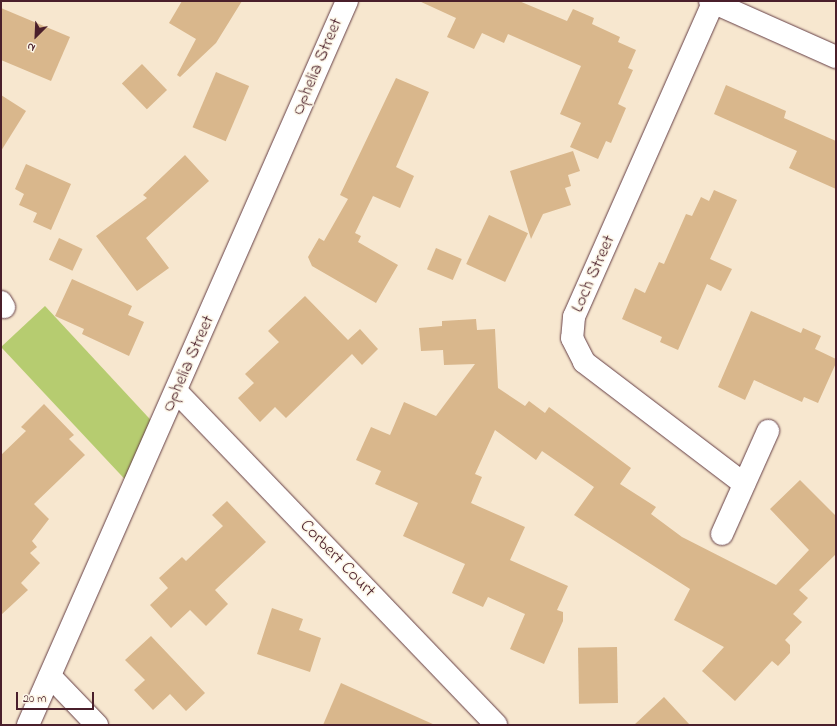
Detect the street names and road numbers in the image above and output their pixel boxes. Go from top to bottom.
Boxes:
street label: Ophelia Street [288,15,348,119]
street label: Loch Street [567,232,621,316]
street label: Ophelia Street [158,312,220,416]
street label: Corbert Court [295,516,379,602]

